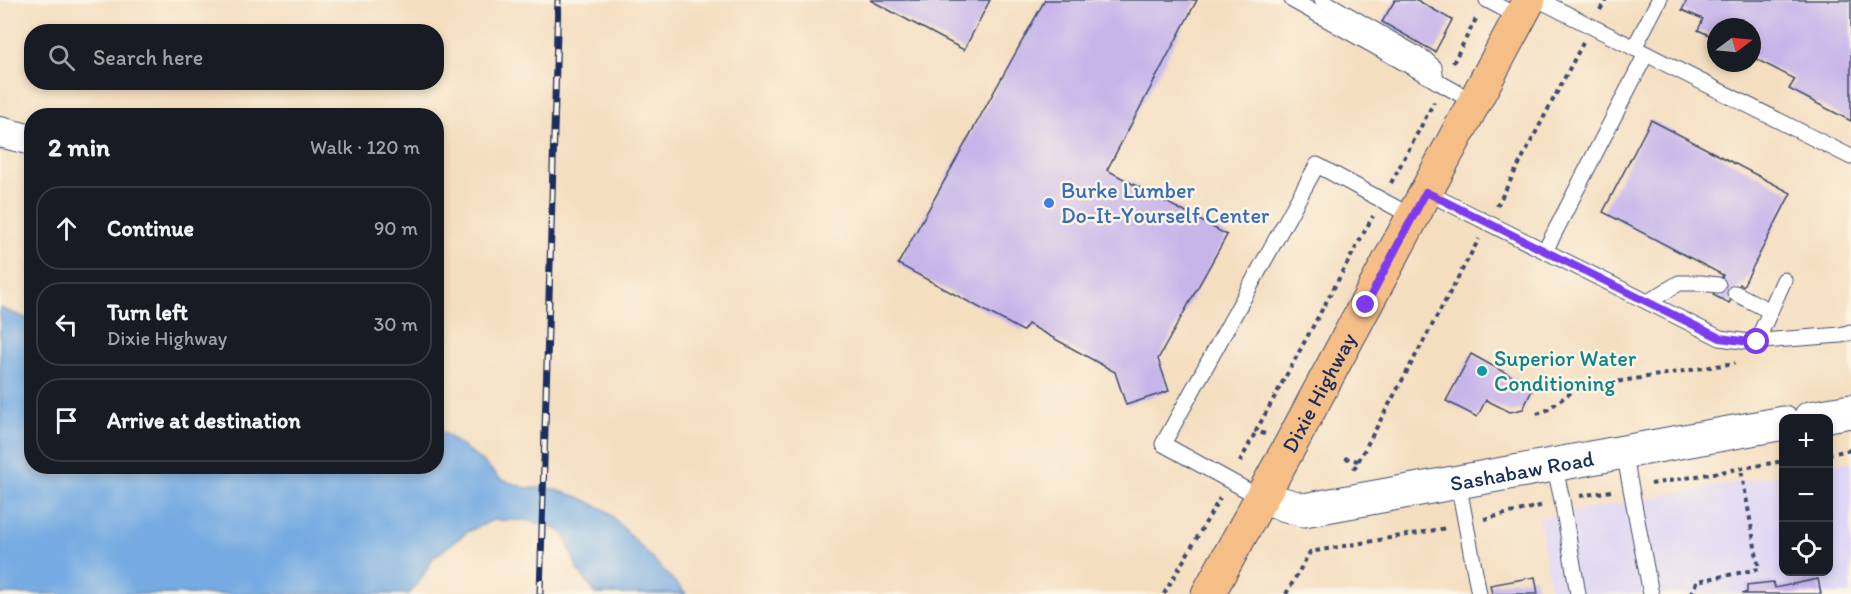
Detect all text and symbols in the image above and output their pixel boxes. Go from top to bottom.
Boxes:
north arrow [1707,18,1761,72]
search box [24,24,444,90]
icon: search [45,41,78,74]
text: Search here [93,44,203,71]
text: 2 min [48,131,110,163]
text: Walk · 120 m [310,135,420,159]
place label: Burke Lumber Do-It-Yourself Center [1061,177,1270,229]
marker: Burke Lumber Do-It-Yourself Center [1042,196,1056,210]
icon: ahead [50,212,83,245]
text: Continue [107,215,194,242]
text: 90 m [374,216,418,240]
route end [1352,291,1378,317]
text: Turn left [107,299,188,326]
icon: left [50,308,83,341]
text: 30 m [373,312,418,336]
text: Dixie Highway [107,326,227,350]
street label: Dixie Highway [1276,327,1363,457]
route start [1743,328,1769,354]
place label: Superior Water Conditioning [1494,345,1637,397]
marker: Superior Water Conditioning [1475,364,1489,378]
icon: arrive [50,404,83,437]
text: Arrive at destination [107,407,301,434]
map controls [1779,414,1833,576]
button: + [1779,414,1833,468]
street label: Sashabaw Road [1448,445,1596,497]
button: − [1779,468,1833,522]
button: locate [1779,522,1833,576]

